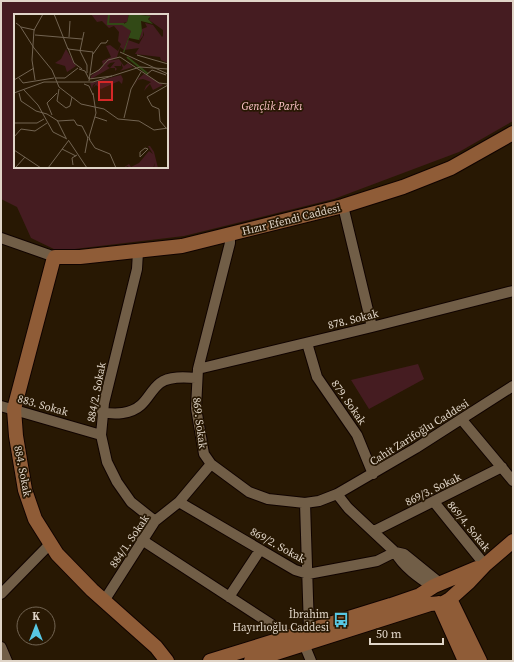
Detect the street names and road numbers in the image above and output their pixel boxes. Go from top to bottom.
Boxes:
street label: Hızır Efendi Caddesi [240,200,342,239]
street label: 878. Sokak [326,306,381,333]
street label: 884/2. Sokak [83,360,110,423]
street label: 879. Sokak [328,377,370,429]
street label: 883. Sokak [16,391,71,420]
street label: Cahit Zarifoğlu Caddesi [367,396,472,469]
street label: 869. Sokak [189,397,210,451]
street label: 884. Sokak [10,444,35,499]
street label: 869/3. Sokak [403,469,465,509]
street label: 869/4. Sokak [444,498,494,555]
street label: 884/1. Sokak [106,511,153,571]
street label: 869/2. Sokak [248,524,309,567]

